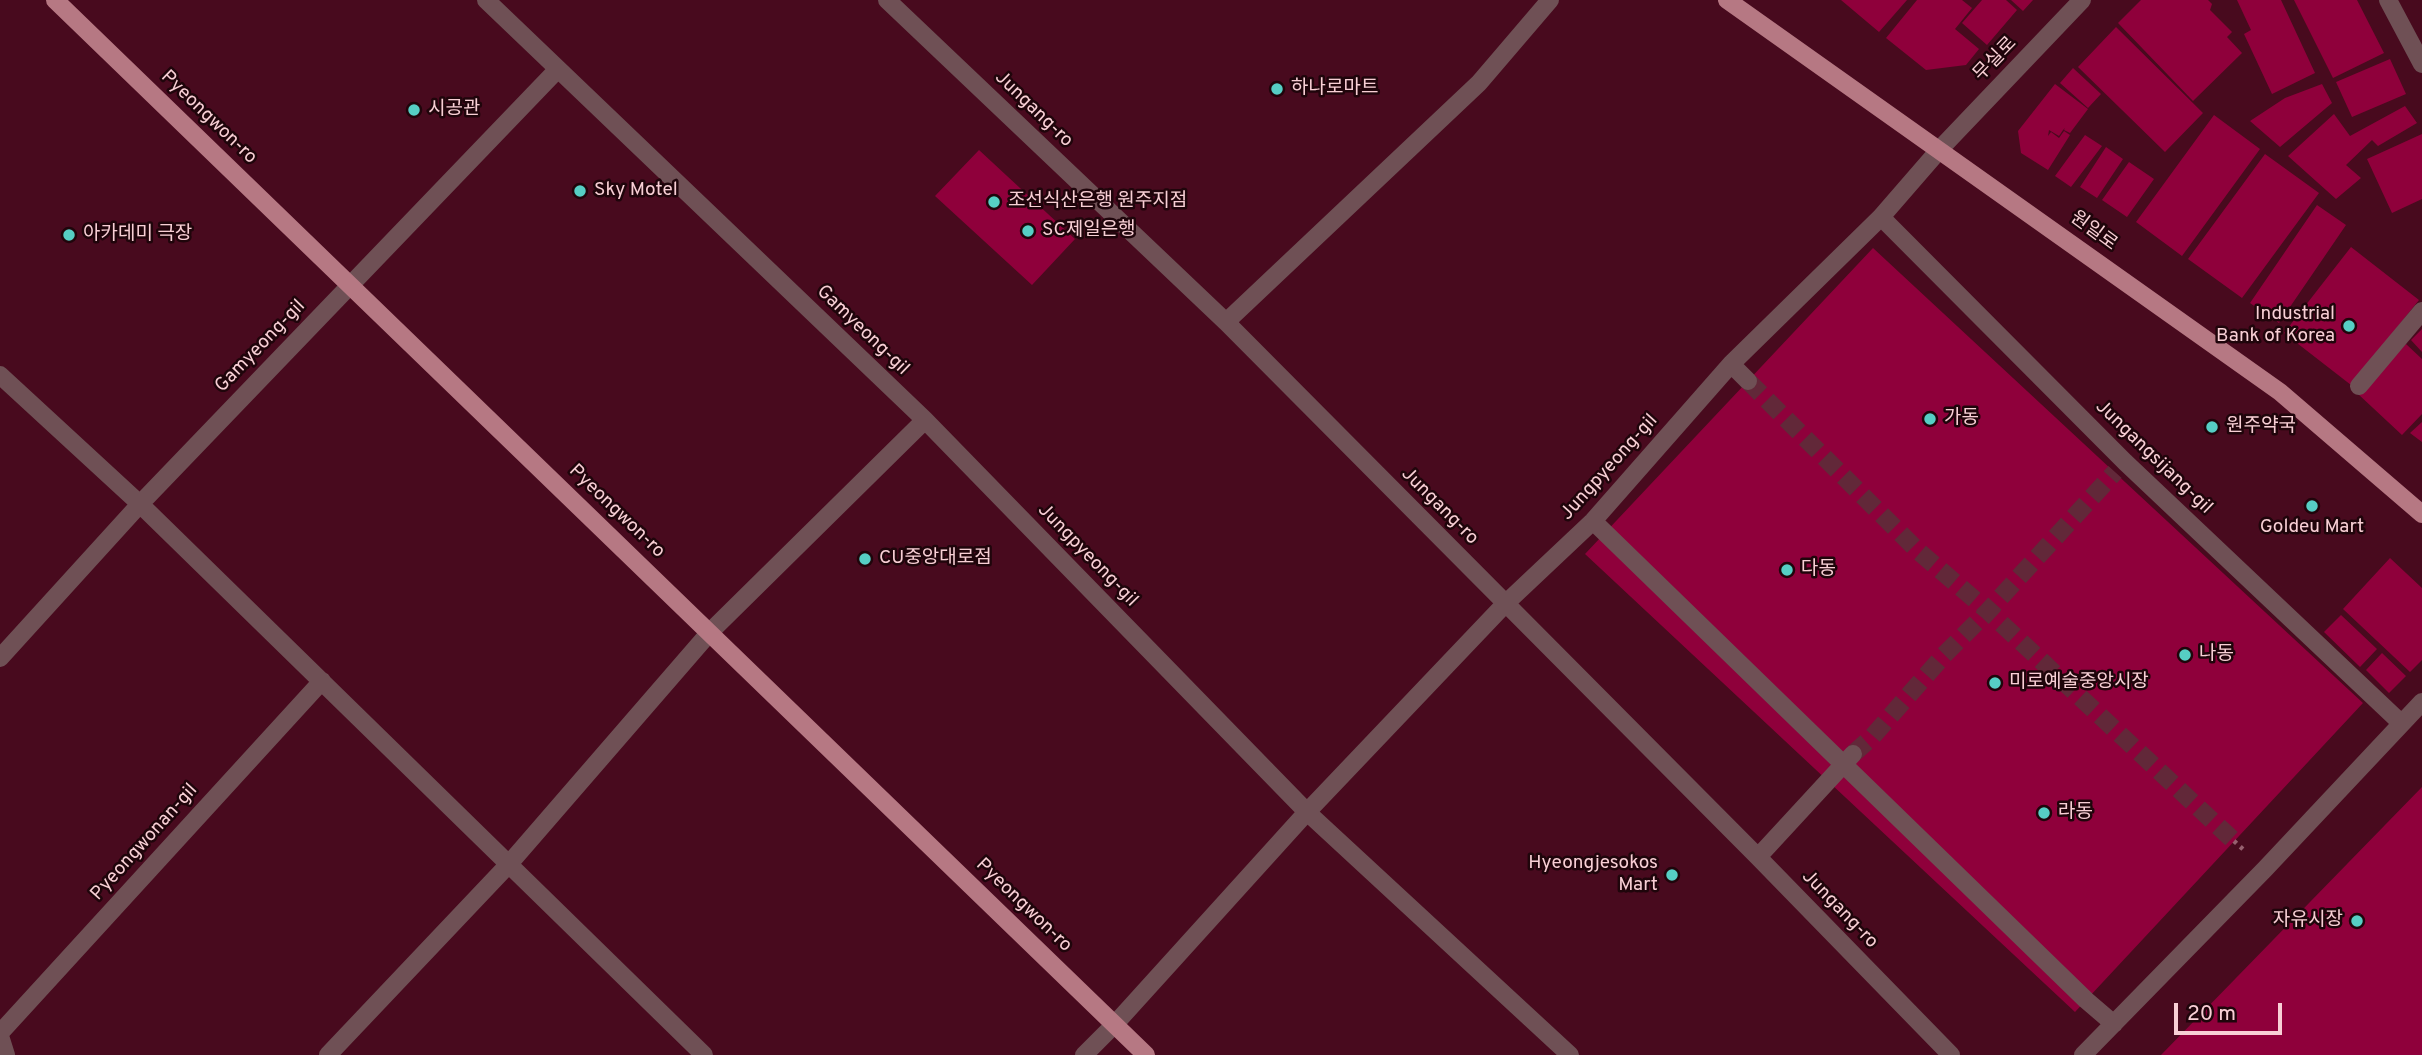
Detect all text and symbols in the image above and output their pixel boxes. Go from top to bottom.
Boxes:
street label: 무실로 [1970,33,2022,87]
street label: Pyeongwon-ro [155,66,261,170]
street label: Jungang-ro [989,67,1077,153]
place label: 하나로마트 [1291,78,1378,100]
marker: 하나로마트 [1269,81,1285,97]
place label: 시공관 [428,99,480,121]
marker: 시공관 [406,102,422,118]
place label: Sky Motel [594,180,678,202]
marker: Sky Motel [572,183,588,199]
place label: 조선식산은행 원주지점 [1008,191,1187,213]
marker: 조선식산은행 원주지점 [986,194,1002,210]
street label: 원일로 [2065,207,2121,257]
place label: SC제일은행 [1042,220,1136,242]
marker: SC제일은행 [1020,223,1036,239]
place label: 아카데미 극장 [83,224,192,246]
marker: 아카데미 극장 [61,227,77,243]
street label: Gamyeong-gil [811,281,913,381]
street label: Gamyeong-gil [211,296,311,398]
place label: Industrial Bank of Korea [2216,304,2335,348]
marker: Industrial Bank of Korea [2341,318,2357,334]
street label: Jungangsijang-gil [2090,396,2216,520]
place label: 가동 [1944,408,1979,430]
street label: Jungpyeong-gil [1557,410,1663,526]
marker: 가동 [1922,411,1938,427]
place label: 원주약국 [2226,416,2296,438]
marker: 원주약국 [2204,419,2220,435]
street label: Pyeongwon-ro [563,460,669,564]
street label: Jungang-ro [1396,464,1482,550]
marker: Goldeu Mart [2304,498,2320,514]
street label: Jungpyeong-gil [1032,500,1142,612]
place label: Goldeu Mart [2260,517,2364,539]
place label: CU중앙대로점 [879,548,992,570]
marker: CU중앙대로점 [857,551,873,567]
place label: 다동 [1801,559,1836,581]
marker: 다동 [1779,562,1795,578]
place label: 나동 [2199,644,2234,666]
marker: 나동 [2177,647,2193,663]
place label: 미로예술중앙시장 [2009,672,2149,694]
marker: 미로예술중앙시장 [1987,675,2003,691]
street label: Pyeongwonan-gil [87,780,203,906]
place label: 라동 [2058,802,2093,824]
marker: 라동 [2036,805,2052,821]
place label: Hyeongjesokos Mart [1528,853,1658,897]
street label: Pyeongwon-ro [970,854,1076,958]
street label: Jungang-ro [1796,866,1882,954]
marker: Hyeongjesokos Mart [1664,867,1680,883]
place label: 자유시장 [2273,910,2343,932]
marker: 자유시장 [2349,913,2365,929]
scale bar [2177,988,2286,1032]
text: 20 m [2187,1001,2236,1028]

